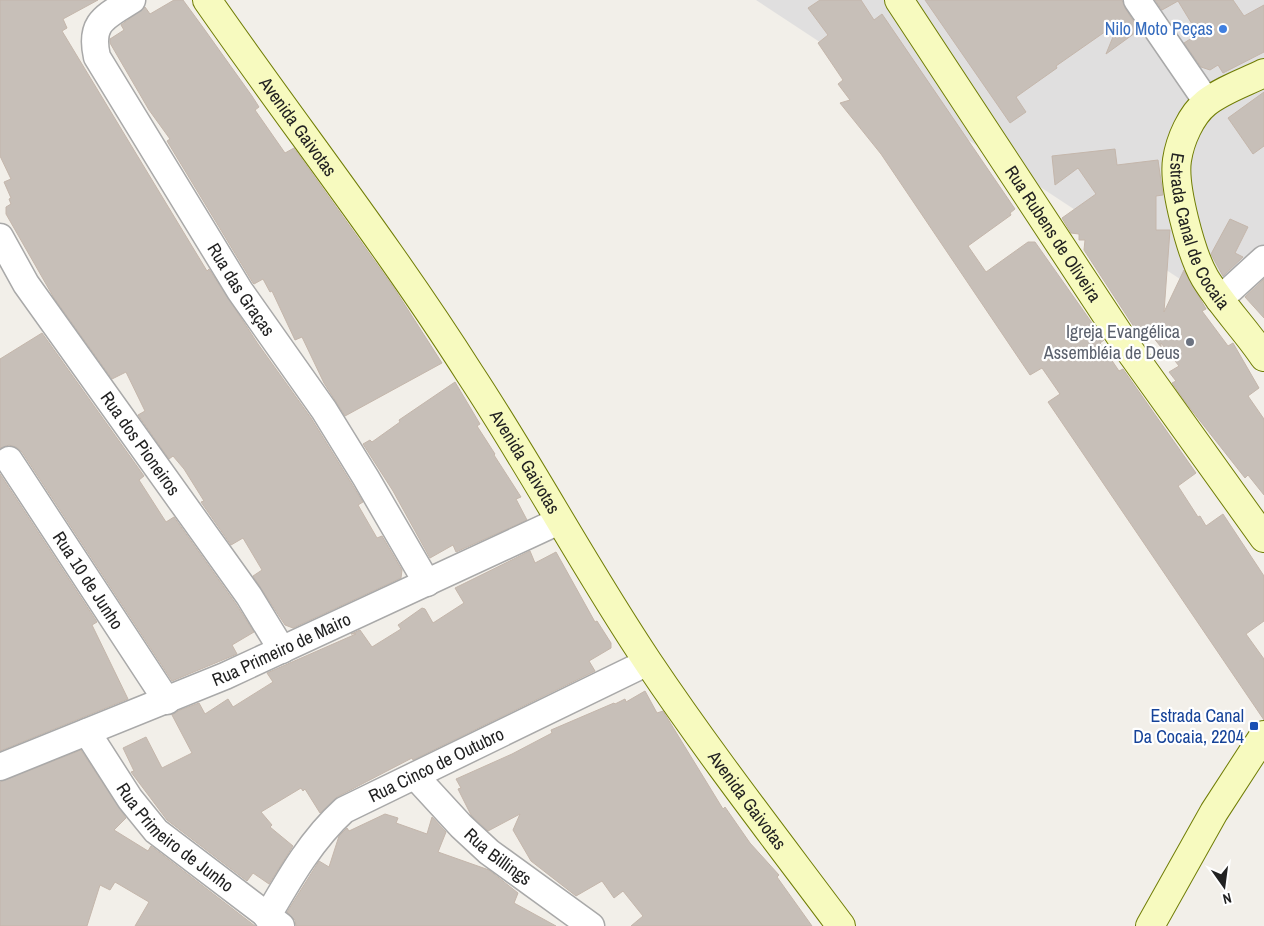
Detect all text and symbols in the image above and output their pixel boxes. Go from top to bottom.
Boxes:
place label: Nilo Moto Peças [1105,16,1213,41]
marker: Nilo Moto Peças [1217,23,1229,35]
street label: Avenida Gaivotas [253,71,343,181]
street label: Estrada Canal de Cocaia [1164,151,1236,314]
street label: Rua Rubens de Oliveira [999,161,1107,307]
street label: Rua das Graças [202,238,281,341]
place label: Igreja Evangélica Assembléia de Deus [1043,319,1180,365]
marker: Igreja Evangélica Assembléia de Deus [1184,336,1196,348]
street label: Rua dos Pioneiros [95,386,186,500]
street label: Avenida Gaivotas [484,404,566,518]
street label: Rua 10 de Junho [47,526,130,634]
street label: Rua Primeiro de Mairo [208,606,355,692]
place label: Estrada Canal Da Cocaia, 2204 [1133,703,1244,749]
marker: Estrada Canal Da Cocaia, 2204 [1248,720,1260,732]
street label: Rua Cinco de Outubro [364,721,508,808]
street label: Avenida Gaivotas [702,745,792,855]
street label: Rua Primeiro de Junho [111,778,239,898]
street label: Rua Billings [459,822,537,891]
north arrow [1199,861,1249,911]
text: N [1221,889,1233,908]

